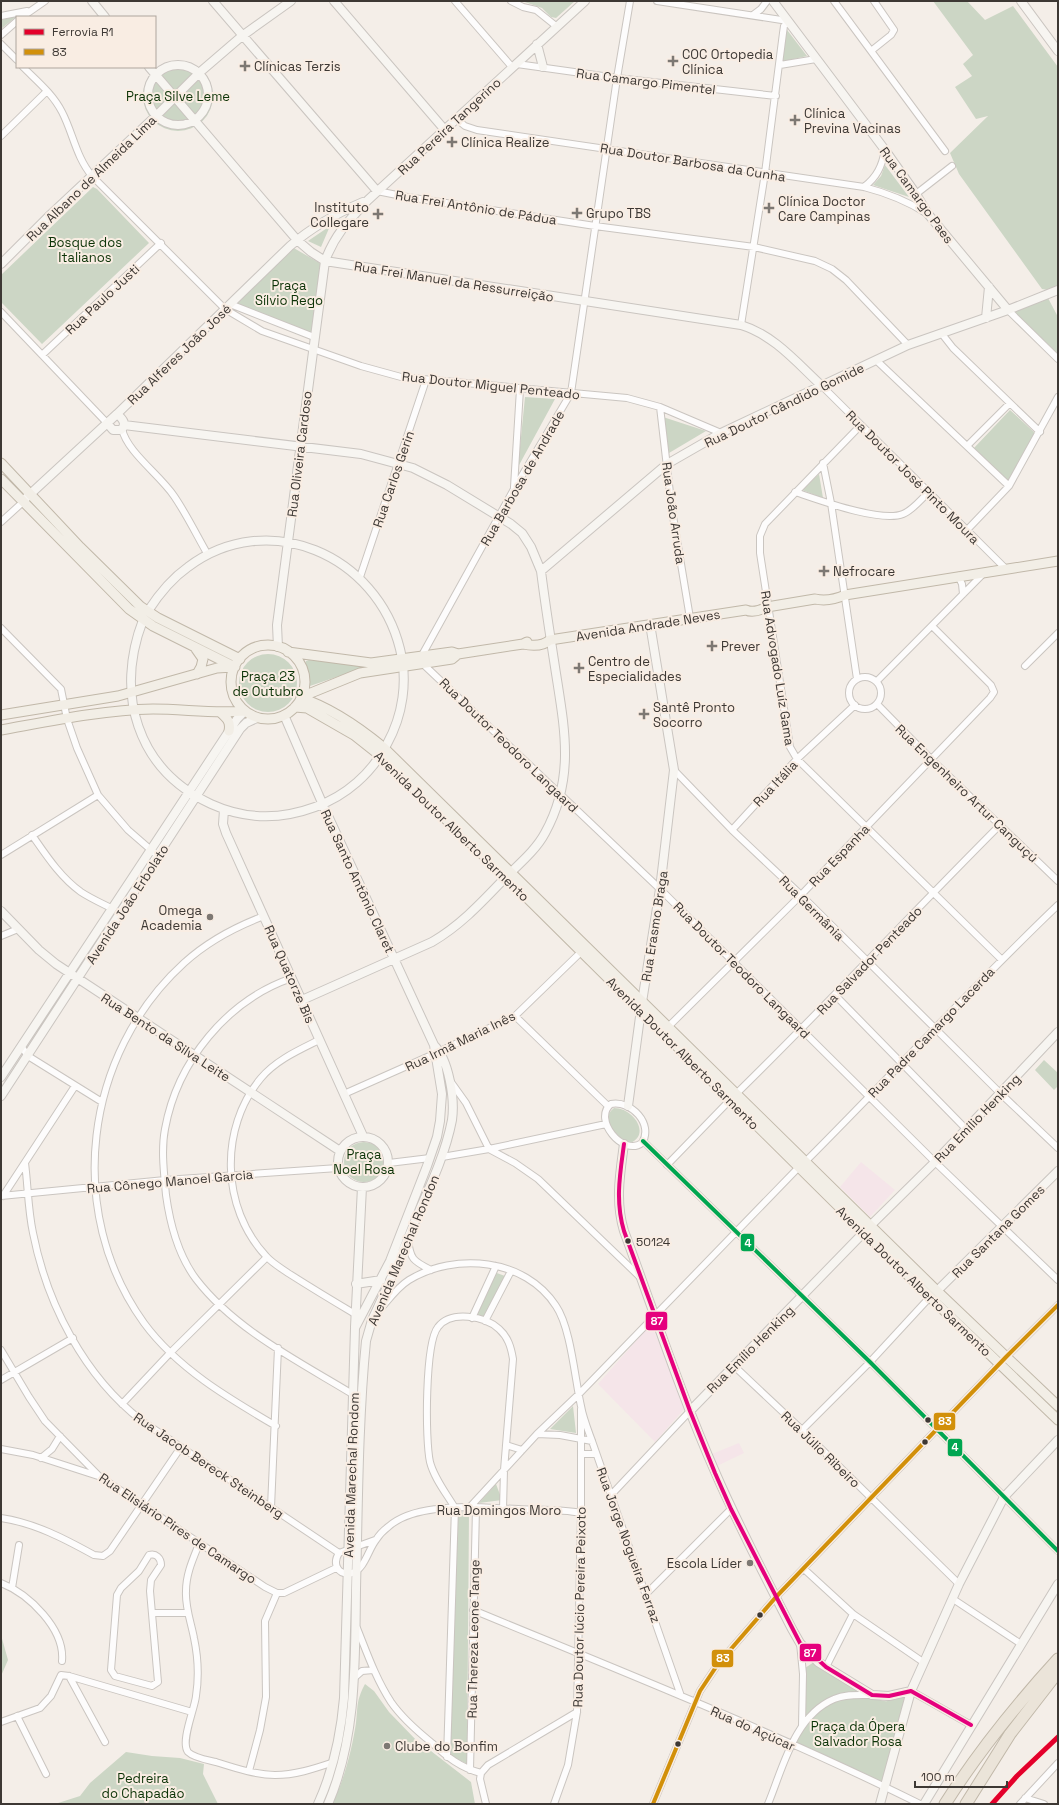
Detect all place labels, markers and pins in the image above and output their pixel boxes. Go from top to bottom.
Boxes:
place label: COC Ortopedia Clínica [682,46,774,78]
marker: COC Ortopedia Clínica [667,55,679,67]
place label: Clínicas Terzis [254,58,341,75]
marker: Clínicas Terzis [239,60,251,72]
place label: Clínica Previna Vacinas [804,105,901,137]
marker: Clínica Previna Vacinas [789,114,801,126]
place label: Clínica Realize [461,134,549,151]
marker: Clínica Realize [446,136,458,148]
place label: Clínica Doctor Care Campinas [778,193,870,225]
place label: Instituto Collegare [310,199,369,231]
marker: Clínica Doctor Care Campinas [763,202,775,214]
place label: Grupo TBS [586,205,651,222]
marker: Grupo TBS [571,207,583,219]
marker: Instituto Collegare [372,208,384,220]
place label: Nefrocare [833,563,895,580]
marker: Nefrocare [818,565,830,577]
place label: Prever [721,638,760,655]
marker: Prever [706,640,718,652]
place label: Centro de Especialidades [588,653,682,685]
marker: Centro de Especialidades [573,662,585,674]
place label: Santê Pronto Socorro [653,699,735,731]
marker: Santê Pronto Socorro [638,708,650,720]
place label: Omega Academia [141,902,203,934]
marker: Omega Academia [205,912,215,922]
place label: 50124 [636,1234,671,1250]
marker: 50124 [623,1236,633,1246]
unlabelled marker [923,1415,933,1425]
unlabelled marker [920,1437,930,1447]
place label: Escola Líder [667,1555,742,1572]
marker: Escola Líder [745,1558,755,1568]
unlabelled marker [755,1610,765,1620]
place label: Clube do Bonfim [395,1738,498,1755]
unlabelled marker [673,1739,683,1749]
marker: Clube do Bonfim [382,1741,392,1751]

